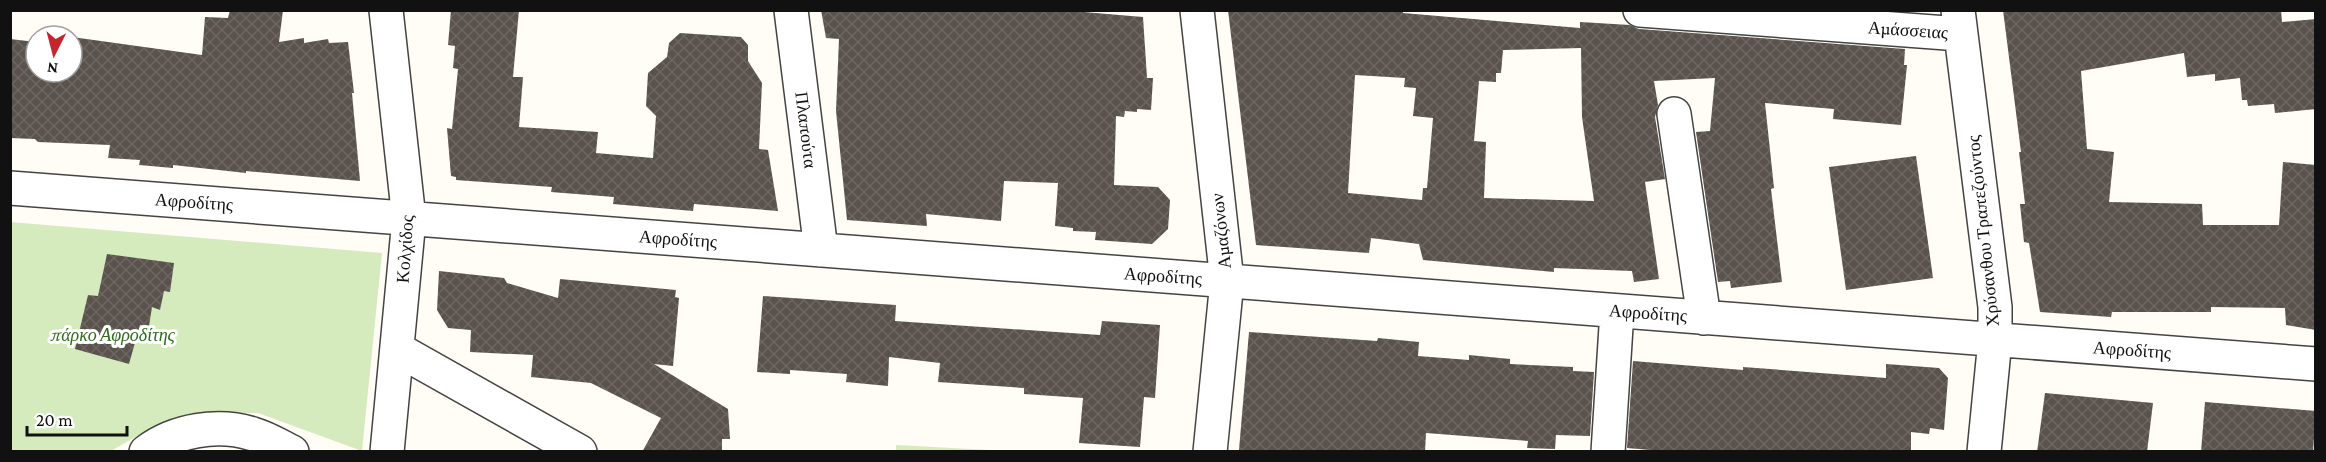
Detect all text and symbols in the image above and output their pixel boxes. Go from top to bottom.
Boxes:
street label: Αμάσσειας [1867,17,1949,43]
north arrow [24,24,84,84]
text: N [46,59,59,77]
street label: Πλαπούτα [791,91,821,170]
street label: Χρύσανθου Τραπεζούντος [1963,134,2003,328]
street label: Αφροδίτης [154,189,234,215]
street label: Αμαζόνων [1207,192,1235,270]
street label: Κολχίδος [393,214,417,284]
street label: Αφροδίτης [638,226,718,252]
street label: Αφροδίτης [1123,263,1203,289]
street label: Αφροδίτης [1608,300,1688,326]
park label: πάρκο Αφροδίτης [50,325,176,345]
street label: Αφροδίτης [2092,337,2172,363]
scale bar [27,399,128,437]
text: 20 m [36,410,73,430]

